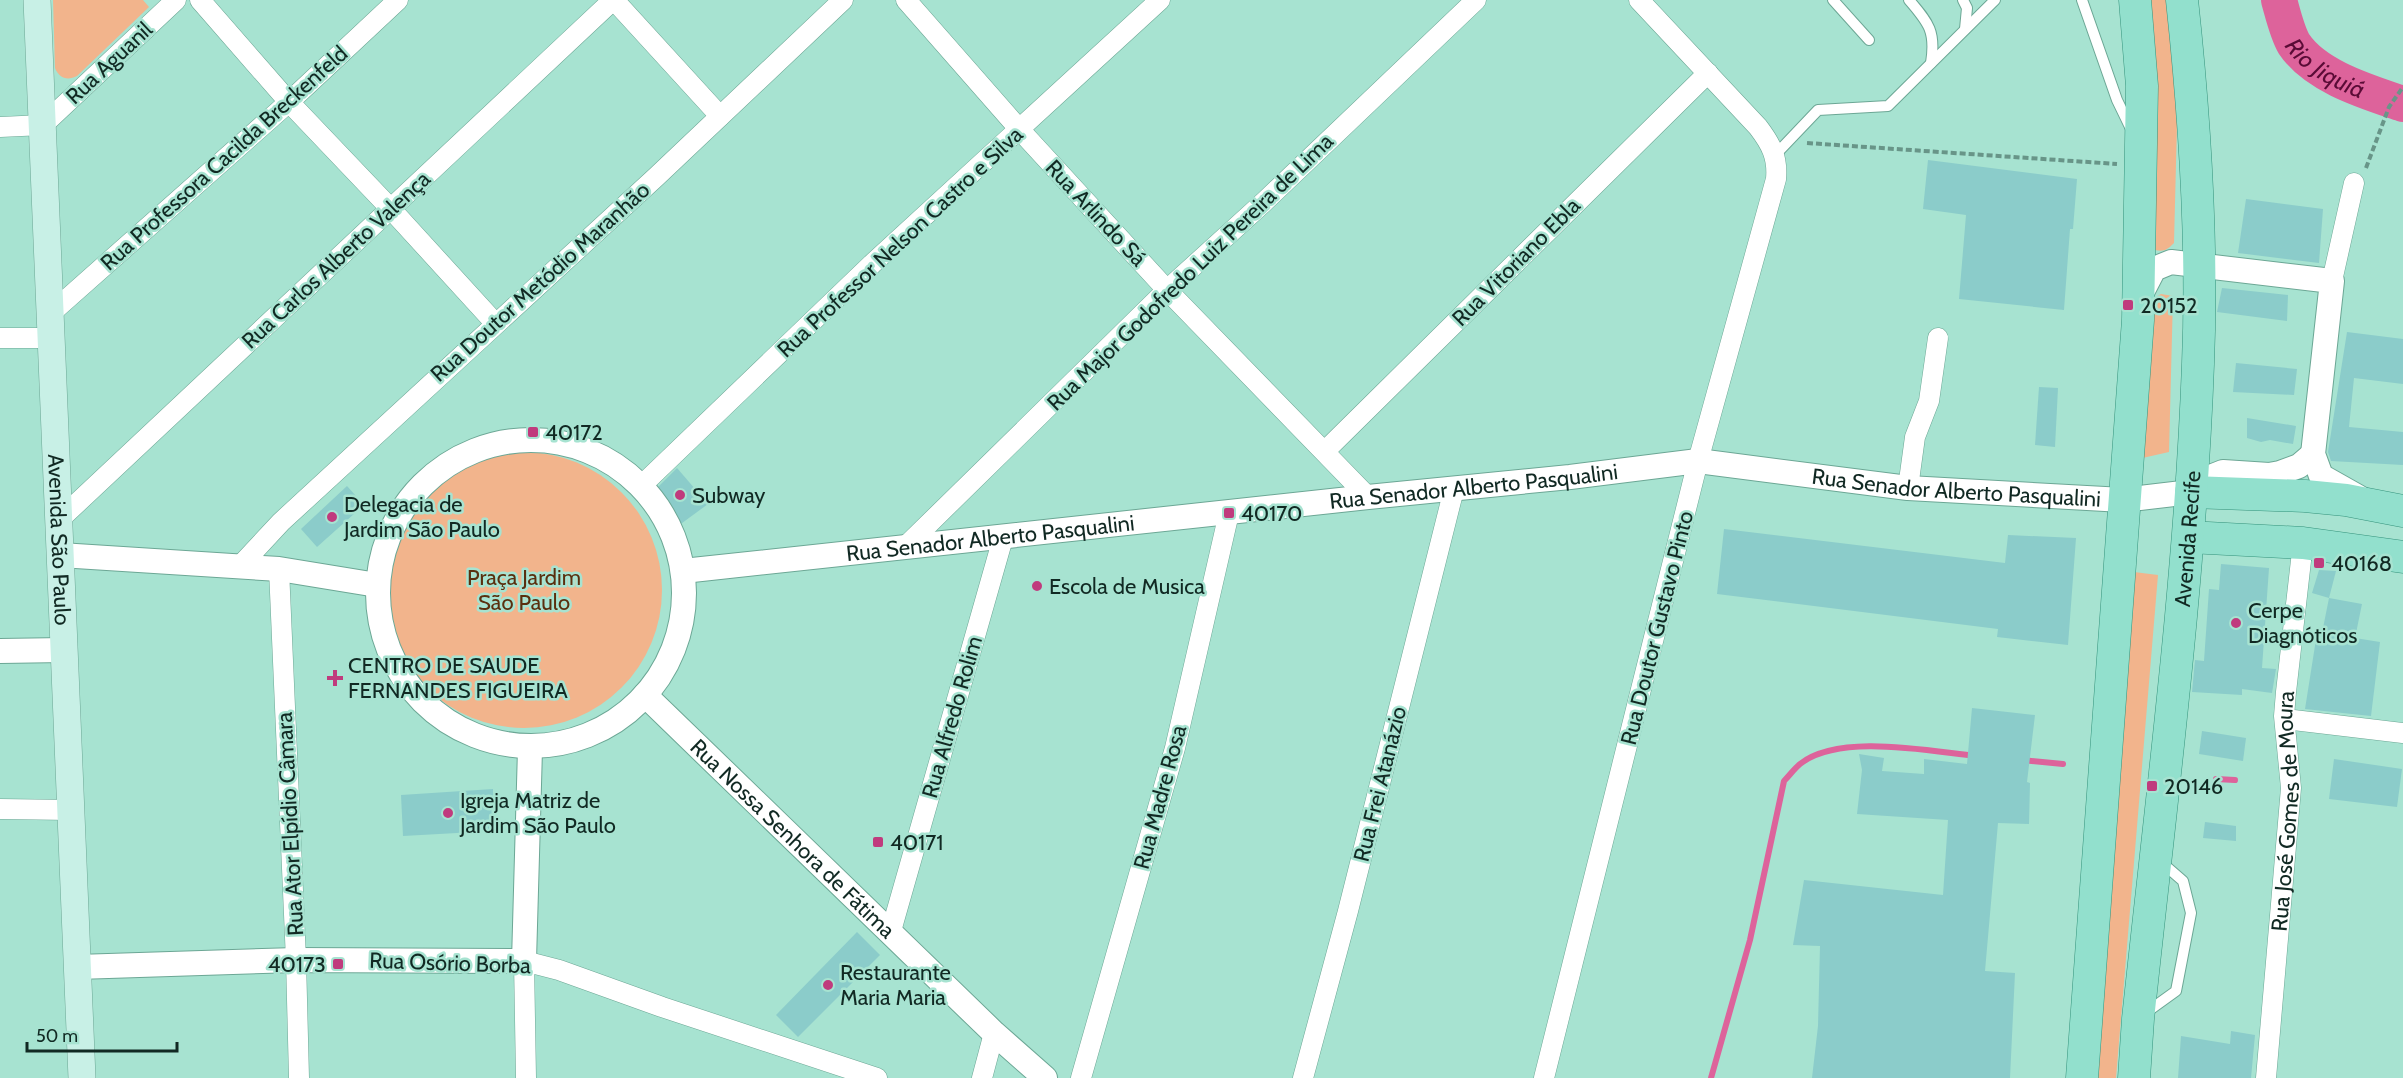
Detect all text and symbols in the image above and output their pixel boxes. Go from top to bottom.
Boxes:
street label: Rua Aguanil [60,16,159,110]
water label: Rio Jiquiá [2280,32,2369,104]
street label: Rua Professora Cacilda Breckenfeld [95,40,353,276]
street label: Rua Professor Nelson Castro e Silva [772,121,1029,363]
street label: Rua Major Godofredo Luiz Pereira de Lima [1041,127,1339,416]
street label: Rua Arlindo Sá [1040,154,1152,272]
street label: Rua Carlos Alberto Valença [236,165,436,354]
street label: Rua Doutor Metódio Maranhão [425,176,655,388]
street label: Rua Vitoriano Ebla [1446,192,1586,332]
place label: 20152 [2140,292,2198,319]
marker: 20152 [2121,298,2135,312]
place label: 40172 [545,419,603,446]
marker: 40172 [526,425,540,439]
street label: Avenida São Paulo [42,453,77,626]
street label: Rua Senador Alberto Pasqualini [1328,458,1619,515]
street label: Rua Senador Alberto Pasqualini [1810,462,2102,512]
street label: Avenida Recife [2168,470,2206,608]
place label: Subway [692,482,765,509]
marker: Subway [673,488,687,502]
place label: Delegacia de Jardim São Paulo [343,491,500,543]
place label: 40170 [1241,500,1302,527]
marker: 40170 [1222,506,1236,520]
street label: Rua Doutor Gustavo Pinto [1615,508,1699,748]
street label: Rua Senador Alberto Pasqualini [845,509,1136,567]
marker: Delegacia de Jardim São Paulo [325,510,339,524]
place label: 40168 [2331,550,2392,577]
marker: 40168 [2312,556,2326,570]
park label: Praça Jardim São Paulo [467,564,581,616]
place label: Escola de Musica [1049,573,1205,600]
marker: Escola de Musica [1030,579,1044,593]
place label: Cerpe Diagnóticos [2248,597,2357,649]
marker: Cerpe Diagnóticos [2229,616,2243,630]
street label: Rua Alfredo Rolim [916,633,988,801]
place label: CENTRO DE SAUDE FERNANDES FIGUEIRA [348,652,568,704]
marker: CENTRO DE SAUDE FERNANDES FIGUEIRA [326,669,344,687]
street label: Rua José Gomes de Moura [2265,689,2305,932]
street label: Rua Frei Atanázio [1348,704,1412,864]
street label: Rua Ator Elpídio Câmara [271,711,309,936]
street label: Rua Madre Rosa [1128,722,1192,872]
street label: Rua Nossa Senhora de Fátima [685,733,901,944]
place label: 20146 [2164,773,2223,800]
marker: 20146 [2145,779,2159,793]
place label: Igreja Matriz de Jardim São Paulo [459,787,616,839]
marker: Igreja Matriz de Jardim São Paulo [441,806,455,820]
place label: 40171 [890,829,943,856]
marker: 40171 [871,835,885,849]
street label: Rua Osório Borba [369,947,532,979]
place label: 40173 [268,951,326,978]
marker: 40173 [331,957,345,971]
place label: Restaurante Maria Maria [840,959,951,1011]
marker: Restaurante Maria Maria [821,978,835,992]
scale bar [27,1015,177,1053]
text: 50 m [36,1025,78,1047]

